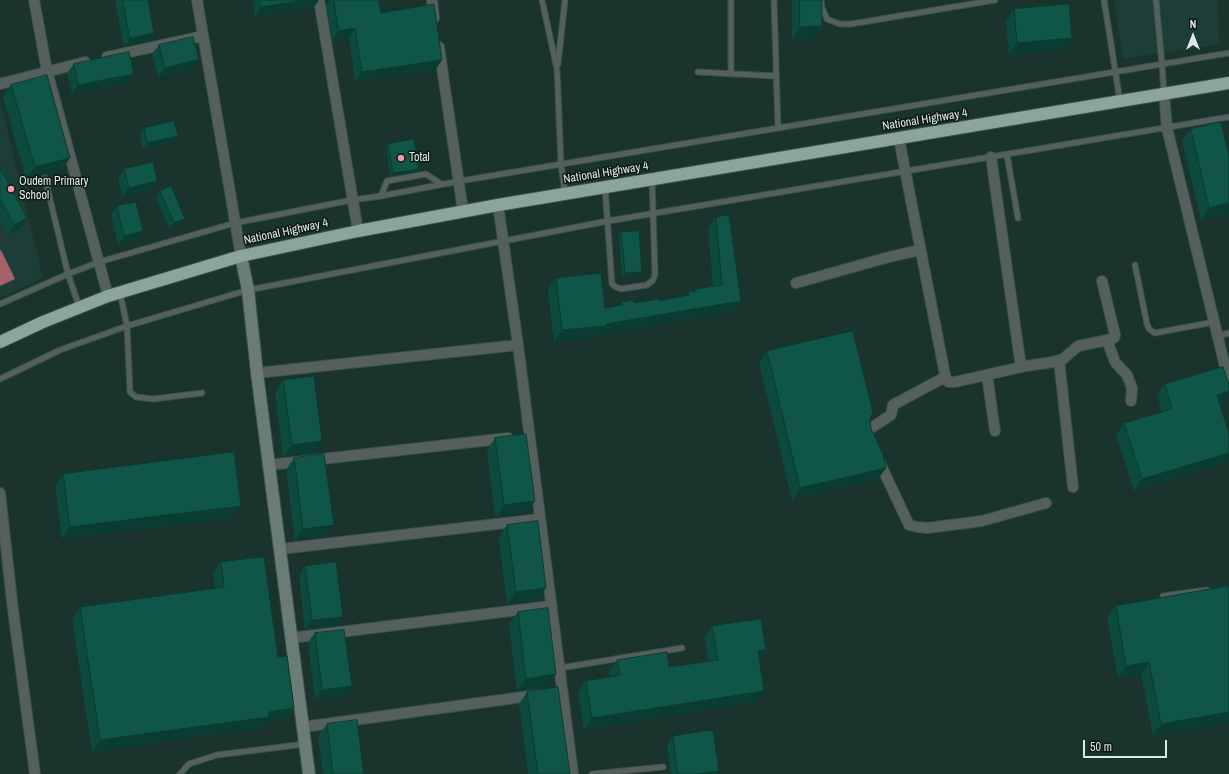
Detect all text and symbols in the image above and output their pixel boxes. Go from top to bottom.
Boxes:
north arrow [1173,16,1213,56]
text: N [1190,17,1196,31]
street label: National Highway 4 [881,106,969,134]
place label: Total [409,151,430,165]
marker: Total [396,153,406,163]
street label: National Highway 4 [562,159,650,187]
place label: Oudem Primary School [19,175,88,203]
marker: Oudem Primary School [6,184,16,194]
street label: National Highway 4 [243,216,329,248]
scale bar [1085,732,1169,758]
text: 50 m [1090,739,1112,755]

